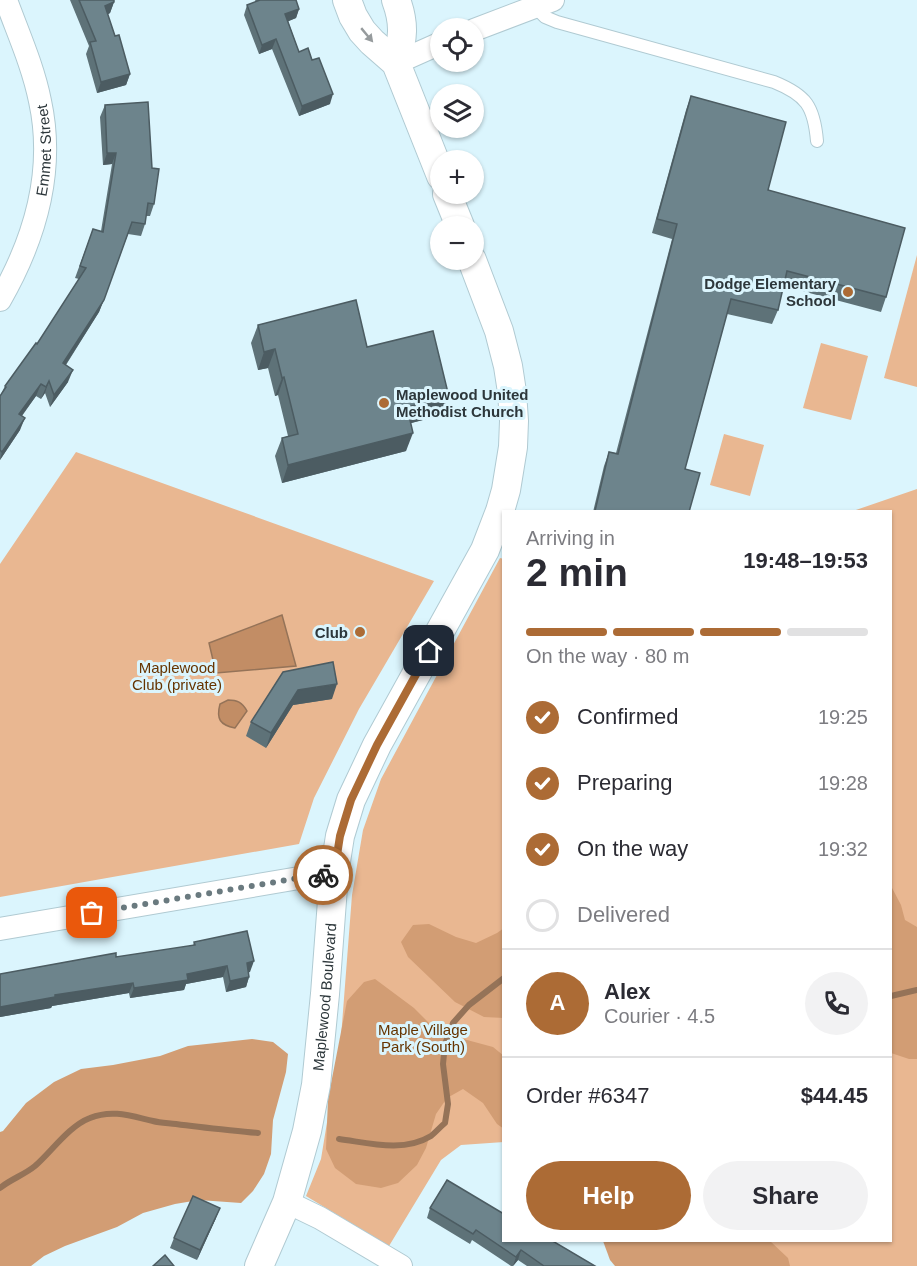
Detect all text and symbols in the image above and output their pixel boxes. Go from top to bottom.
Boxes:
map controls [430,18,484,270]
button: locate [430,18,484,72]
one-way arrow [360,27,373,43]
button: layers [430,84,484,138]
street label: Emmet Street [32,102,54,197]
button: + [430,150,484,204]
button: − [430,216,484,270]
place label: Dodge Elementary School [704,275,837,309]
marker: Dodge Elementary School [841,285,855,299]
place label: Maplewood United Methodist Church [396,386,529,420]
marker: Maplewood United Methodist Church [377,396,391,410]
text: Arriving in [526,527,615,549]
text: 19:48–19:53 [743,548,868,573]
text: 2 min [526,551,628,594]
place label: Club [315,624,348,641]
marker: Club [353,625,367,639]
pin [403,625,454,676]
icon: home [412,634,445,667]
text: On the way · 80 m [526,645,689,667]
park label: Maplewood Club (private) [132,659,222,693]
icon: check [526,701,559,734]
text: Confirmed [577,704,678,729]
text: 19:25 [818,706,868,728]
icon: check [526,767,559,800]
text: Preparing [577,770,672,795]
text: 19:28 [818,772,868,794]
icon: check [526,833,559,866]
text: On the way [577,836,688,861]
text: 19:32 [818,838,868,860]
courier [293,845,353,905]
icon: bike [307,859,340,892]
pin [66,887,117,938]
icon: bag [75,896,108,929]
text: Delivered [577,902,670,927]
street label: Maplewood Boulevard [309,922,339,1072]
button: phone [805,972,868,1035]
text: Alex [604,979,650,1004]
text: A [550,990,565,1015]
text: Courier · 4.5 [604,1005,715,1027]
park label: Maple Village Park (South) [378,1021,468,1055]
text: Order #6347 [526,1083,650,1108]
text: $44.45 [801,1083,868,1108]
button: Help [526,1161,691,1230]
button: Share [703,1161,868,1230]

